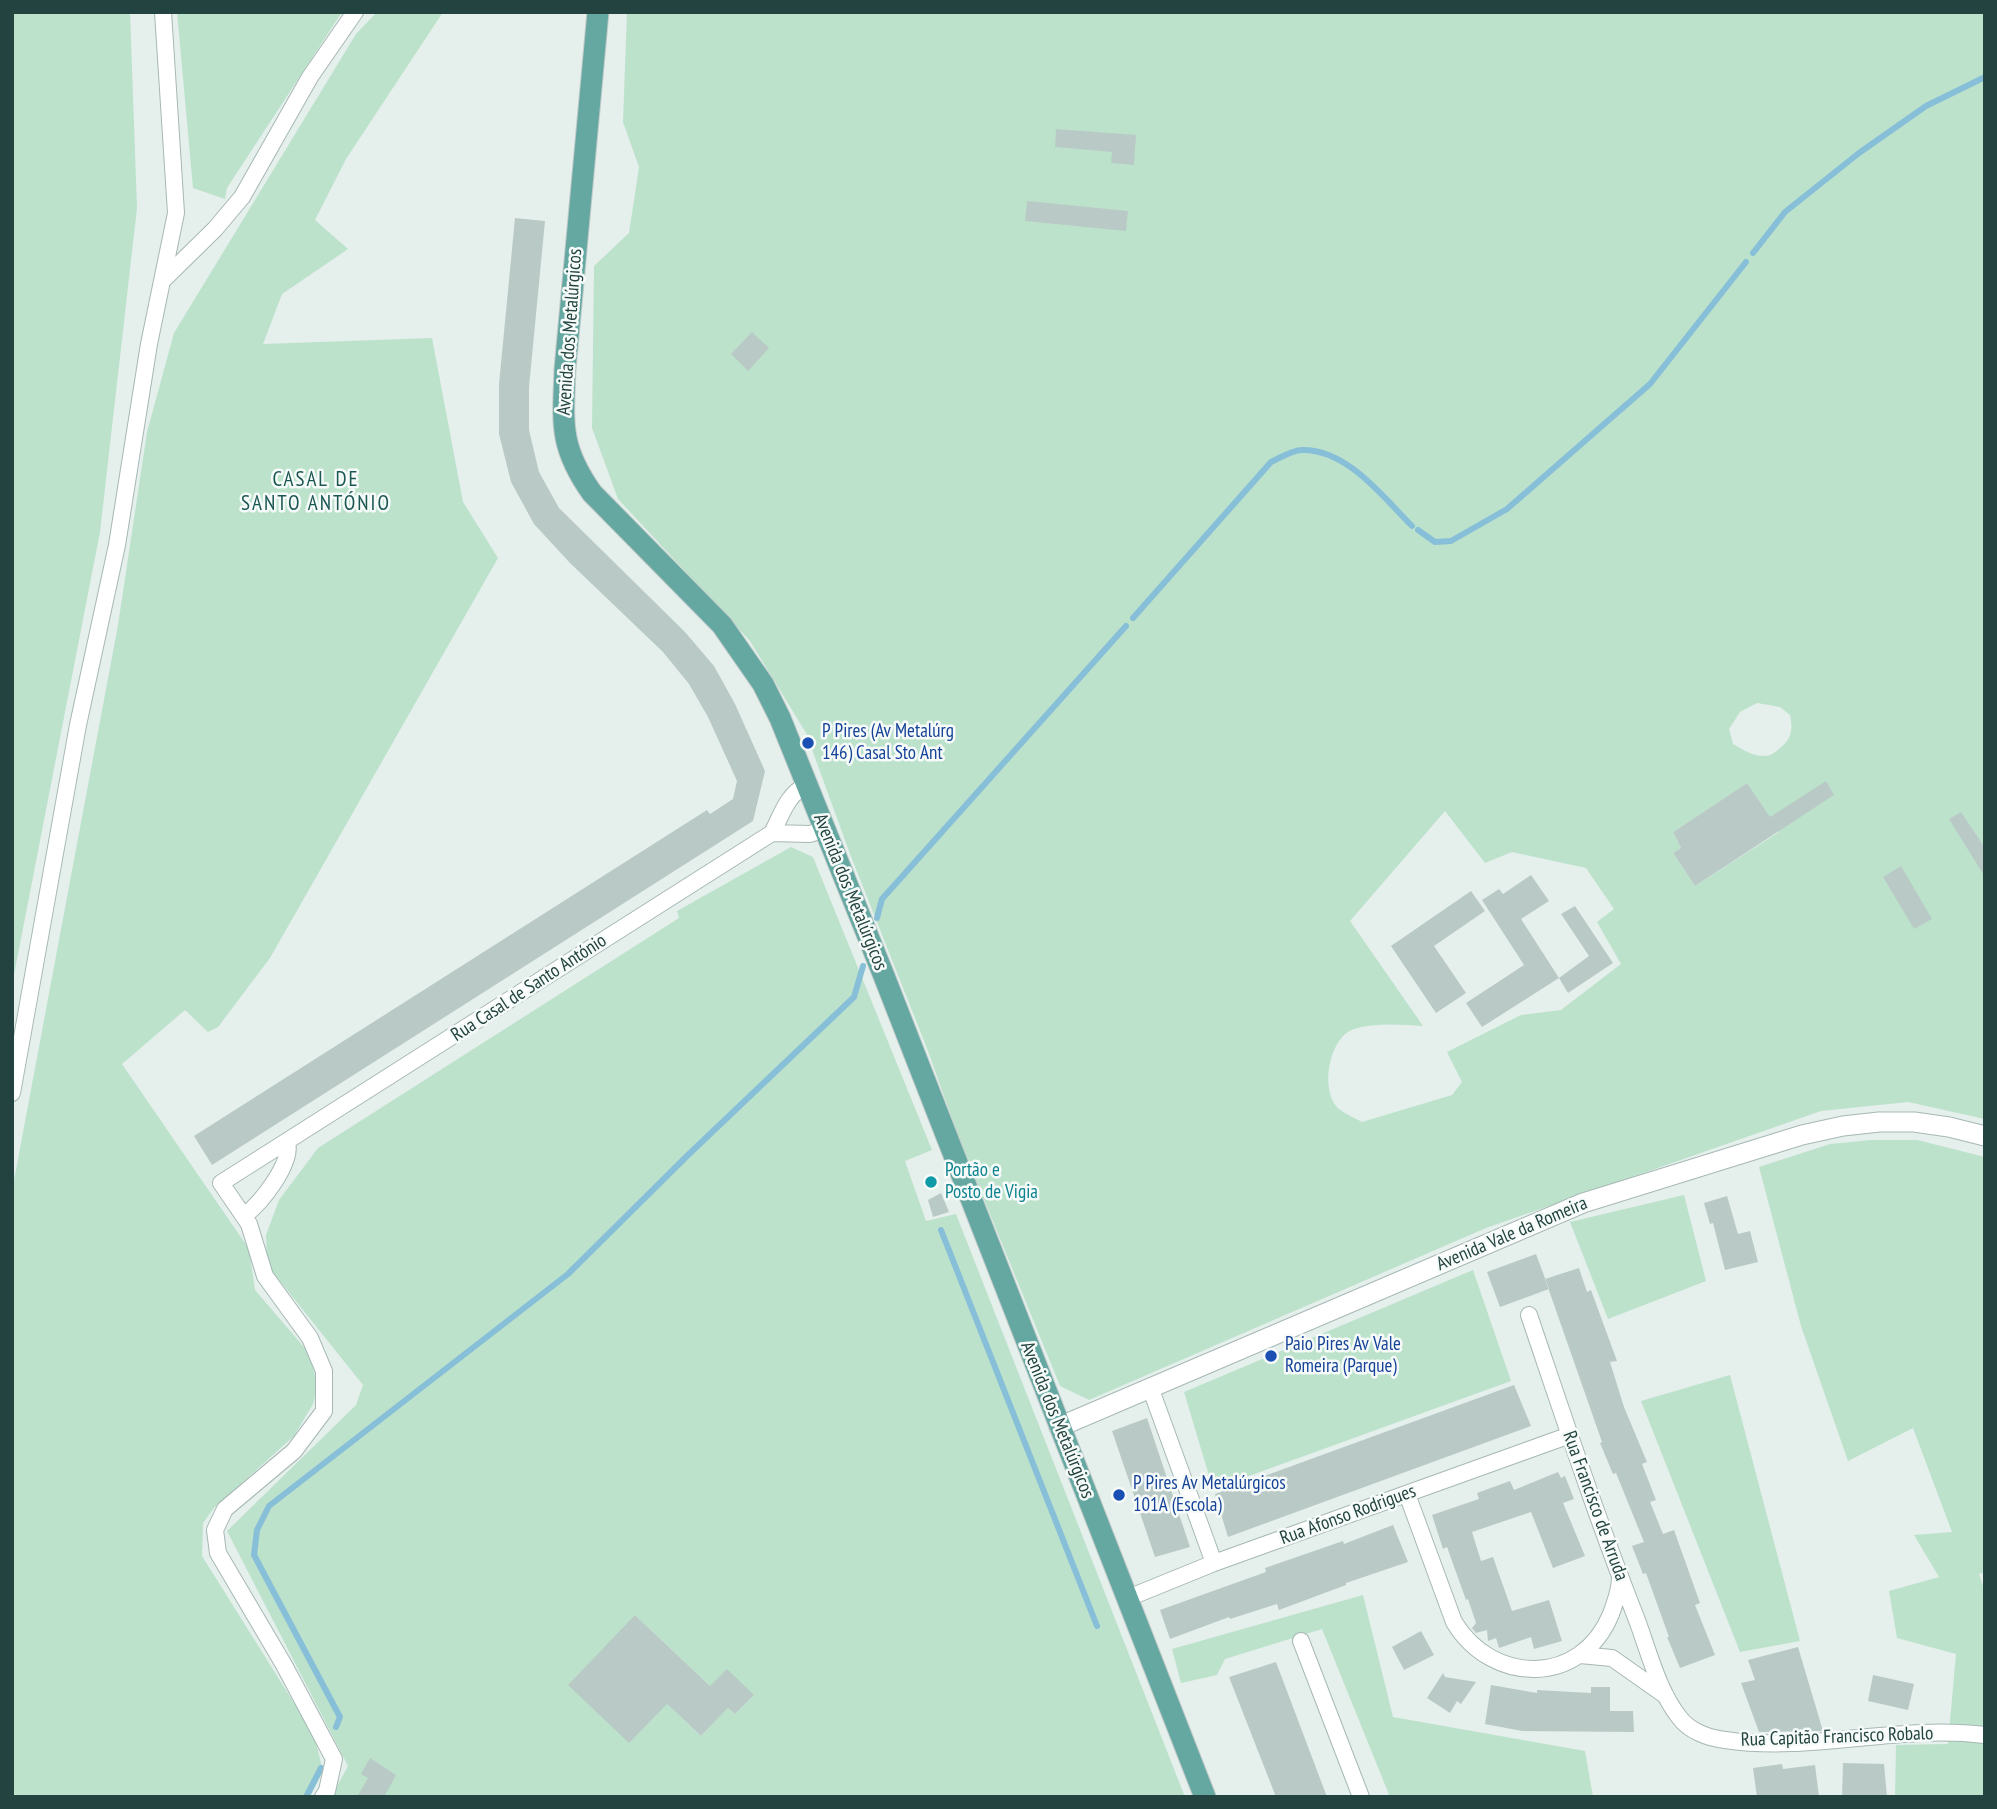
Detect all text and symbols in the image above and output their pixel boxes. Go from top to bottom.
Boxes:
street label: Avenida dos Metalúrgicos [553,248,587,416]
district label: CASAL DE SANTO ANTÓNIO [243,467,389,517]
place label: P Pires (Av Metalúrg 146) Casal Sto Ant [822,721,954,765]
marker: P Pires (Av Metalúrg 146) Casal Sto Ant [800,735,816,751]
street label: Avenida dos Metalúrgicos [808,810,892,974]
street label: Rua Casal de Santo António [447,929,611,1047]
place label: Portão e Posto de Vigia [945,1160,1038,1204]
marker: Portão e Posto de Vigia [923,1174,939,1190]
street label: Avenida Vale da Romeira [1433,1192,1591,1276]
place label: Paio Pires Av Vale Romeira (Parque) [1285,1334,1401,1378]
street label: Avenida dos Metalúrgicos [1015,1338,1099,1502]
marker: Paio Pires Av Vale Romeira (Parque) [1263,1348,1279,1364]
street label: Rua Francisco de Arruda [1557,1428,1633,1584]
place label: P Pires Av Metalúrgicos 101A (Escola) [1133,1473,1286,1517]
street label: Rua Afonso Rodrigues [1277,1480,1419,1550]
marker: P Pires Av Metalúrgicos 101A (Escola) [1111,1487,1127,1503]
street label: Rua Capitão Francisco Robalo [1740,1722,1934,1752]

